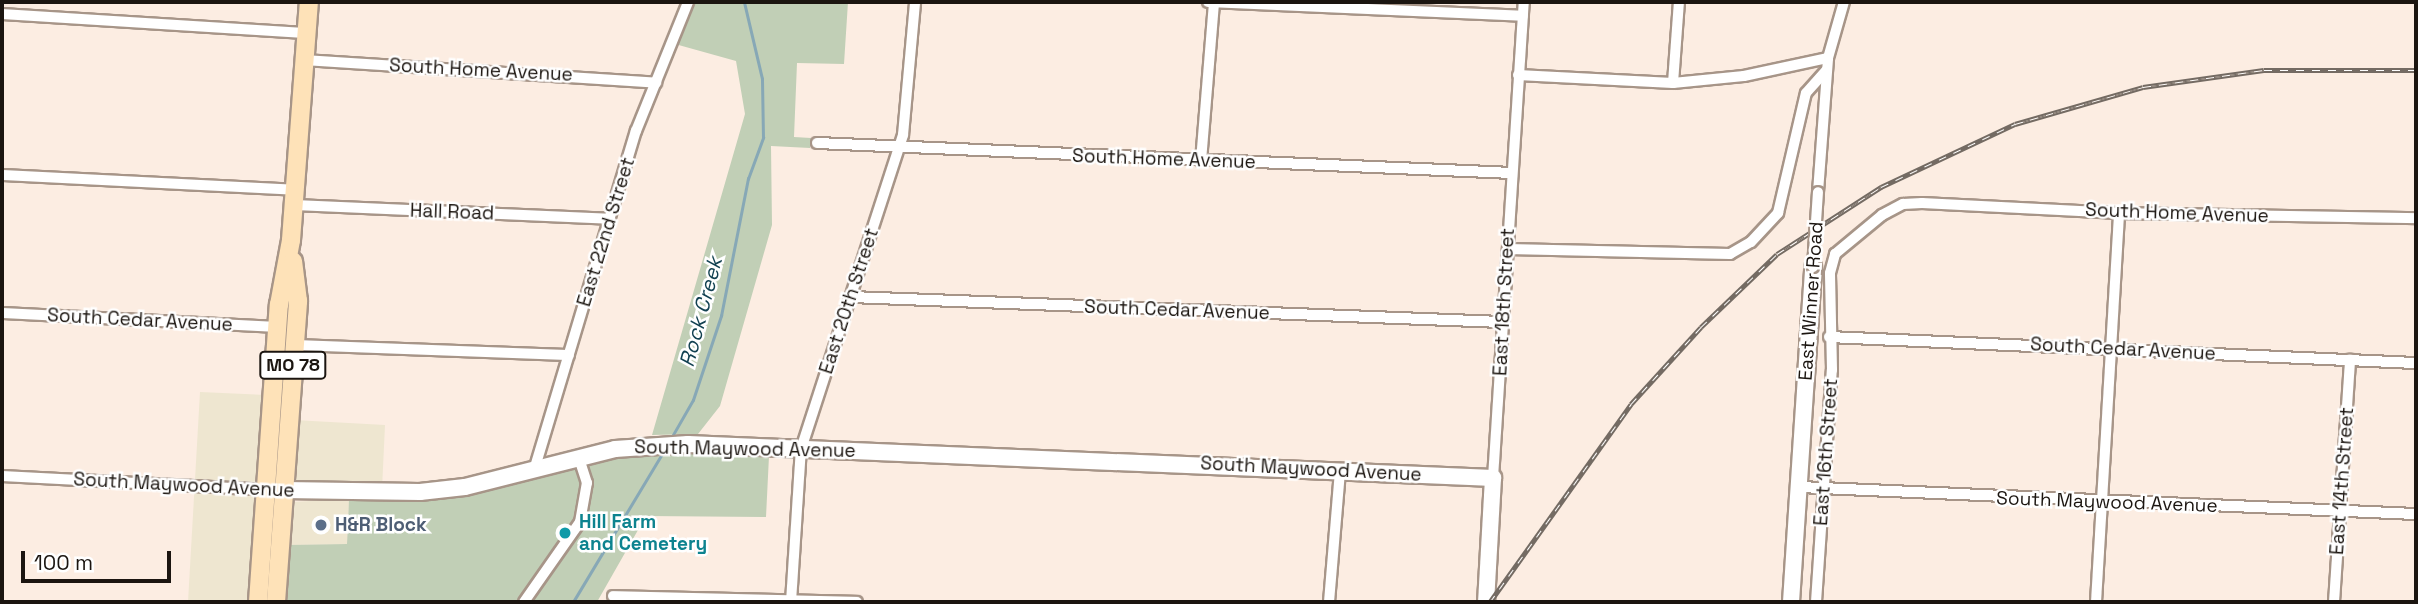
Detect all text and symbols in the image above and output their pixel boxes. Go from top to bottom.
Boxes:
street label: South Home Avenue [388,54,574,86]
street label: South Home Avenue [1072,144,1256,174]
street label: East 22nd Street [572,155,640,309]
street label: South Home Avenue [2085,198,2269,228]
street label: Hall Road [410,199,494,225]
street label: East Winner Road [1794,221,1828,381]
street label: East 20th Street [815,225,883,377]
street label: East 18th Street [1489,227,1519,377]
water label: Rock Creek [674,254,728,370]
street label: South Cedar Avenue [1084,295,1270,325]
street label: South Cedar Avenue [47,304,233,336]
street label: South Cedar Avenue [2030,333,2216,365]
road number: MO 78 [258,351,328,380]
street label: East 16th Street [1809,377,1843,527]
street label: East 14th Street [2325,406,2359,556]
street label: South Maywood Avenue [634,436,856,462]
street label: South Maywood Avenue [1200,452,1422,486]
street label: South Maywood Avenue [73,468,295,502]
street label: South Maywood Avenue [1996,487,2218,517]
place label: Hill Farm and Cemetery [579,511,707,555]
place label: H&R Block [335,514,427,536]
marker: H&R Block [313,517,329,533]
marker: Hill Farm and Cemetery [557,525,573,541]
scale bar [24,538,175,582]
text: 100 m [34,549,93,576]

